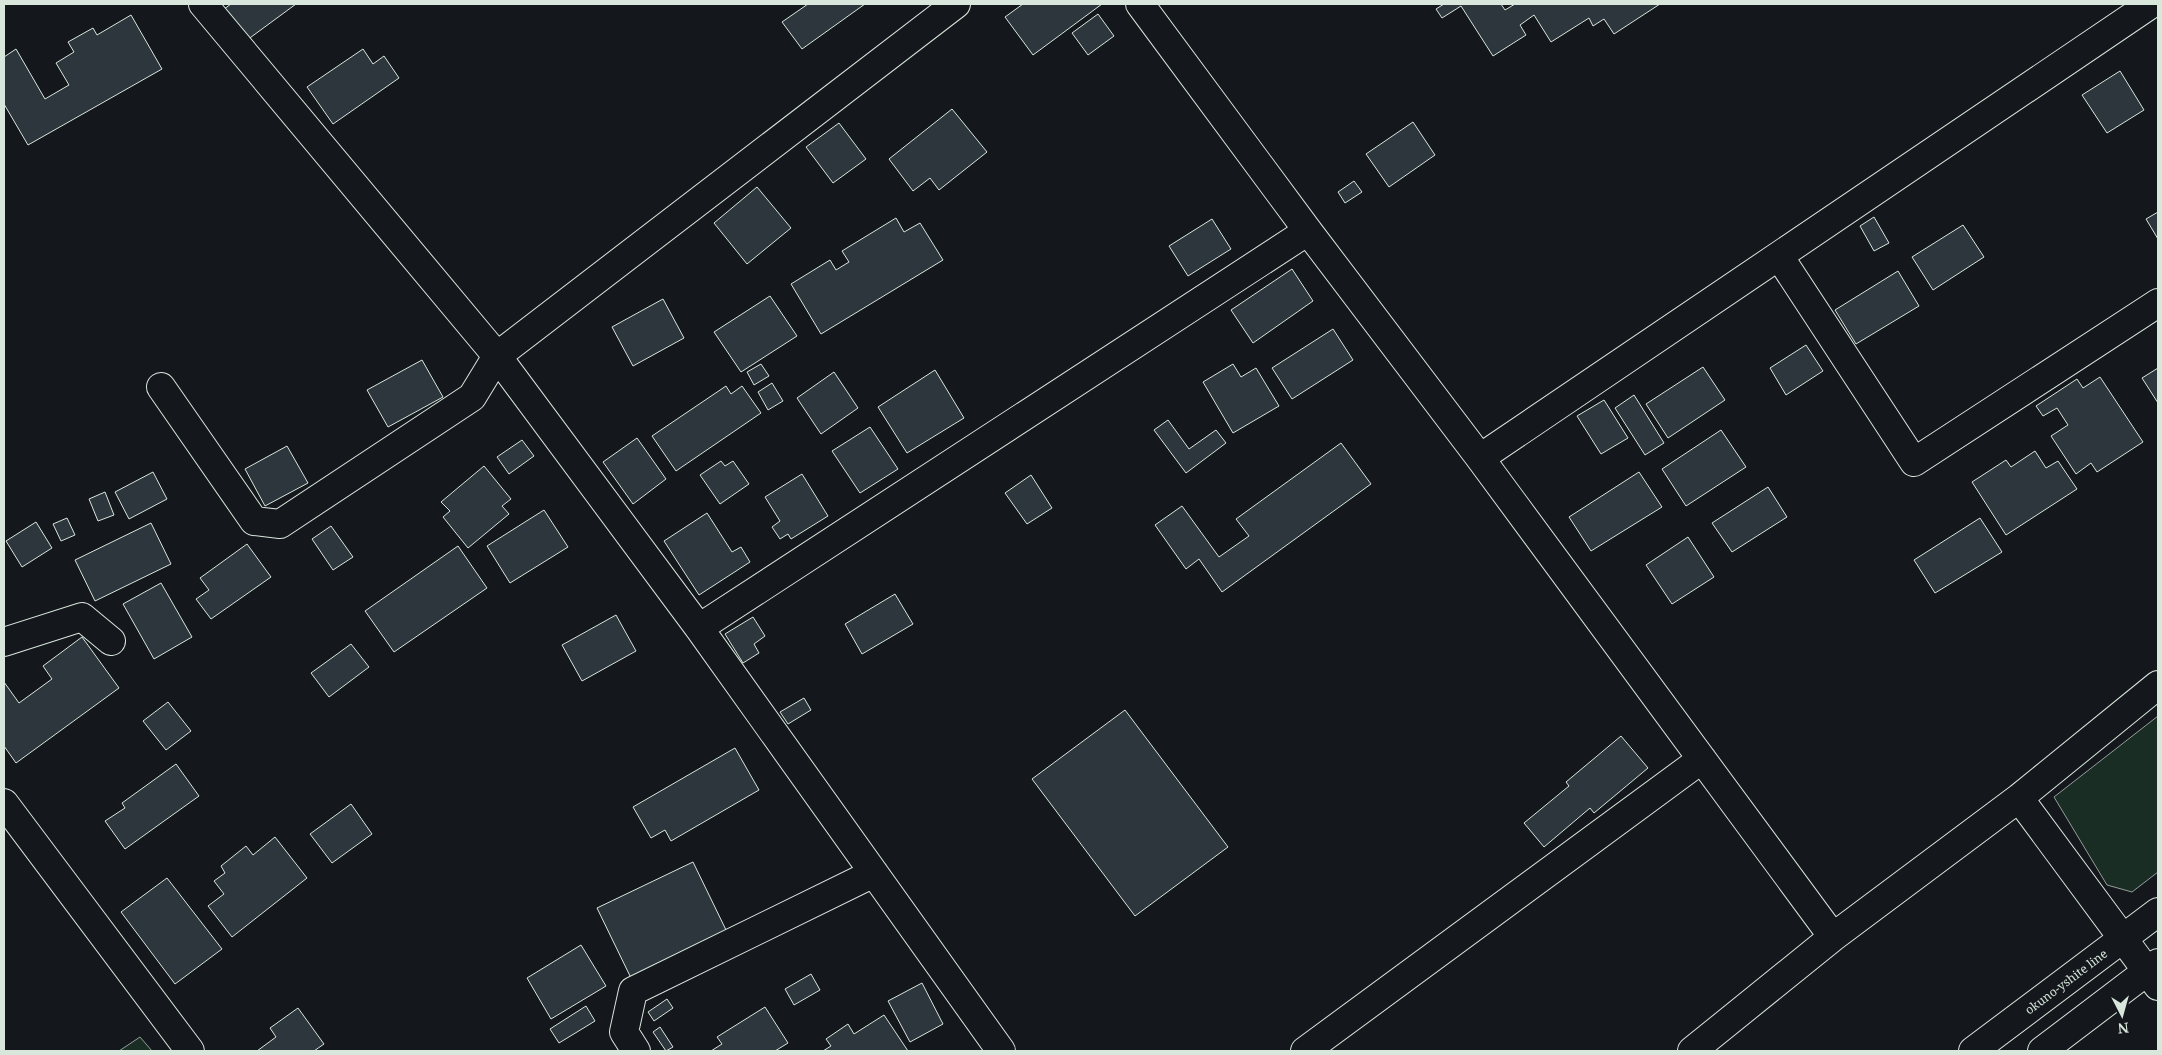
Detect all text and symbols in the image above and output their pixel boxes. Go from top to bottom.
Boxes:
street label: okuno-yshite line [2021,945,2111,1018]
north arrow [2097,990,2147,1040]
text: N [2117,1018,2130,1038]

